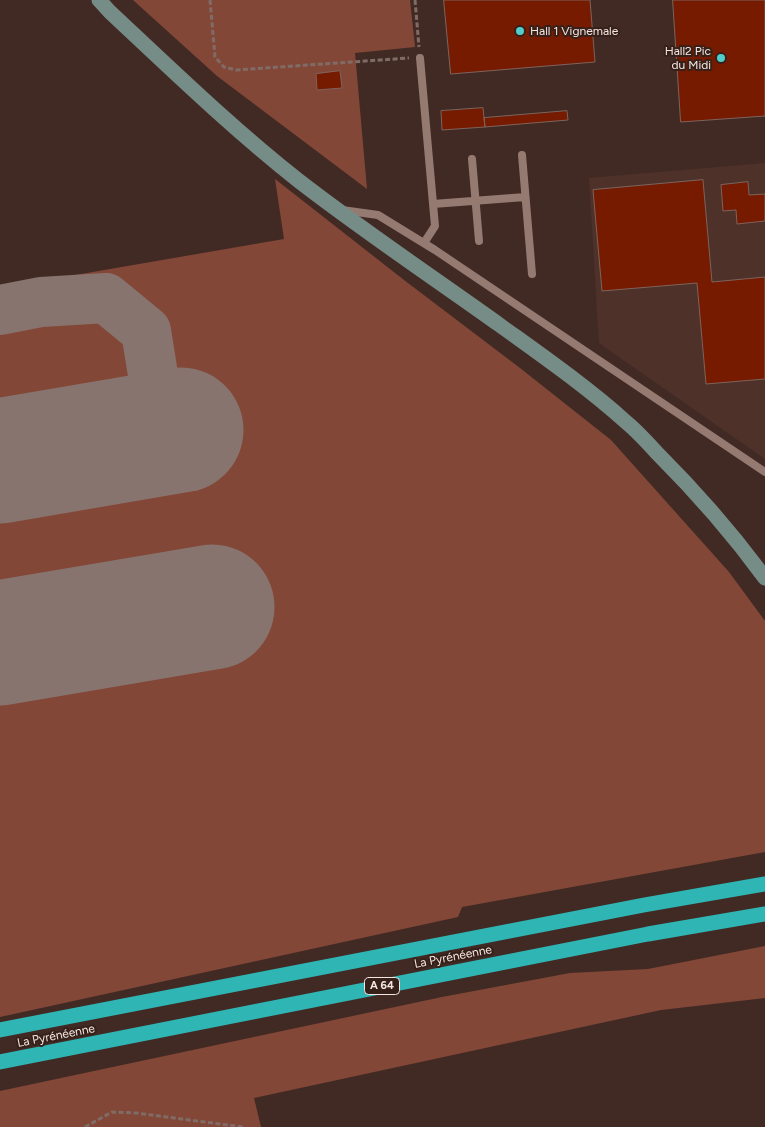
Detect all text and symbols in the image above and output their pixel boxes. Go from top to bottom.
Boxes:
place label: Hall 1 Vignemale [530,24,618,38]
marker: Hall 1 Vignemale [514,25,526,37]
place label: Hall2 Pic du Midi [665,44,711,72]
marker: Hall2 Pic du Midi [715,52,727,64]
street label: La Pyrénéenne [413,942,493,972]
road number: A 64 [364,978,400,994]
street label: La Pyrénéenne [16,1021,96,1051]

